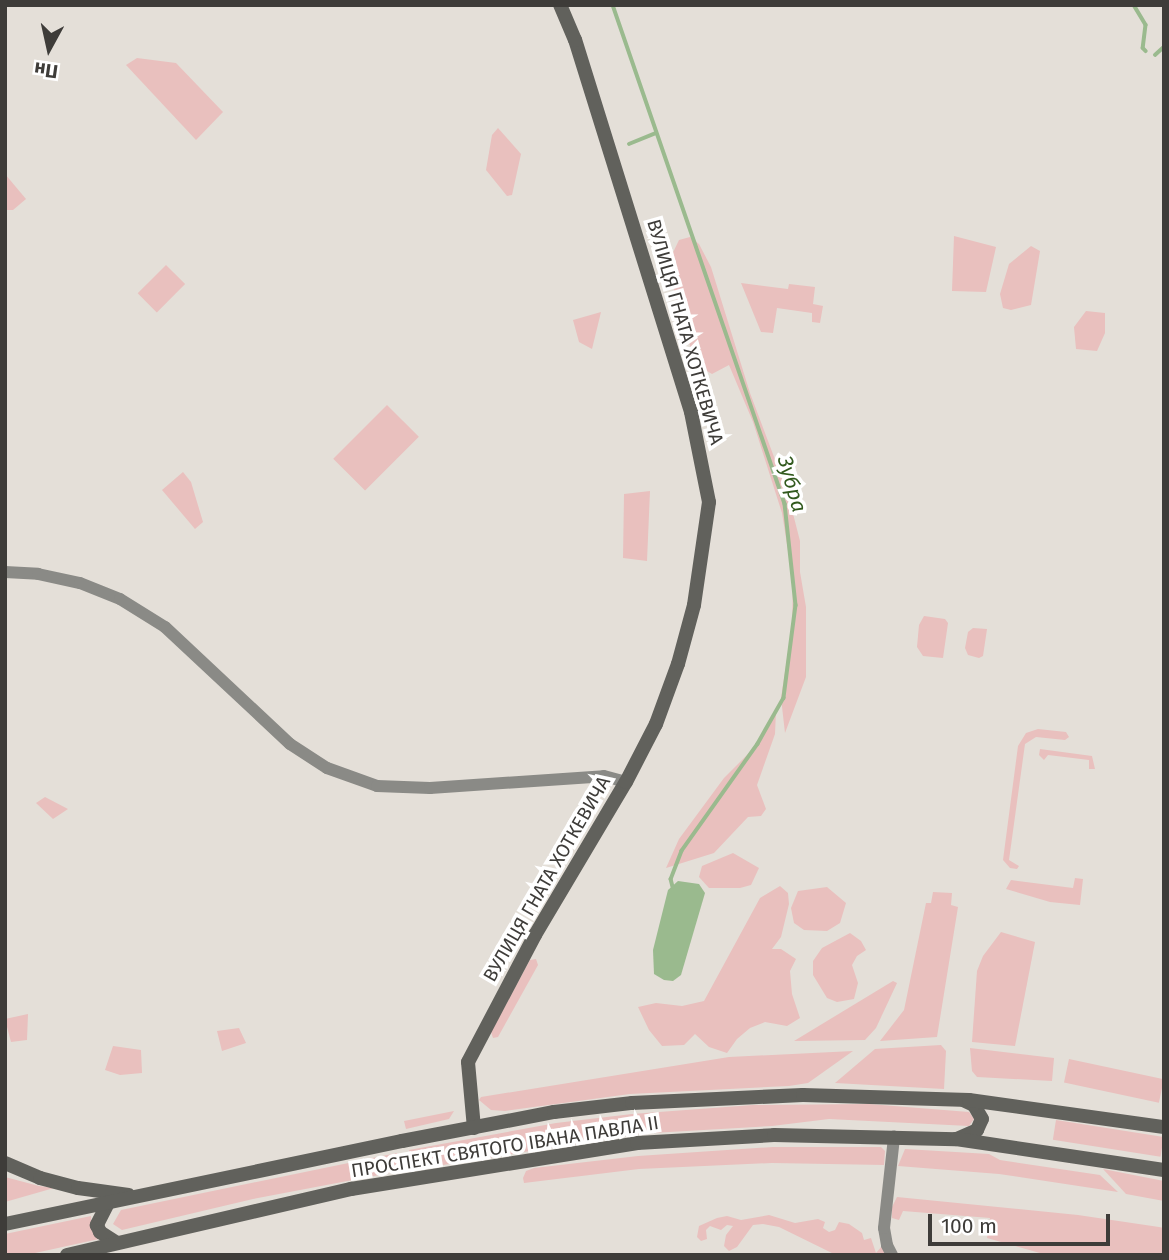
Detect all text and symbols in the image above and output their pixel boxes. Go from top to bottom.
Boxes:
north arrow [14,14,84,84]
text: Пн [33,57,59,83]
street label: ВУЛИЦЯ ГНАТА ХОТКЕВИЧА [642,217,728,447]
water label: Зубра [772,453,812,515]
street label: ВУЛИЦЯ ГНАТА ХОТКЕВИЧА [479,772,615,986]
street label: ПРОСПЕКТ СВЯТОГО ІВАНА ПАВЛА II [350,1111,660,1183]
scale bar [931,1200,1113,1244]
text: 100 m [941,1213,997,1239]

